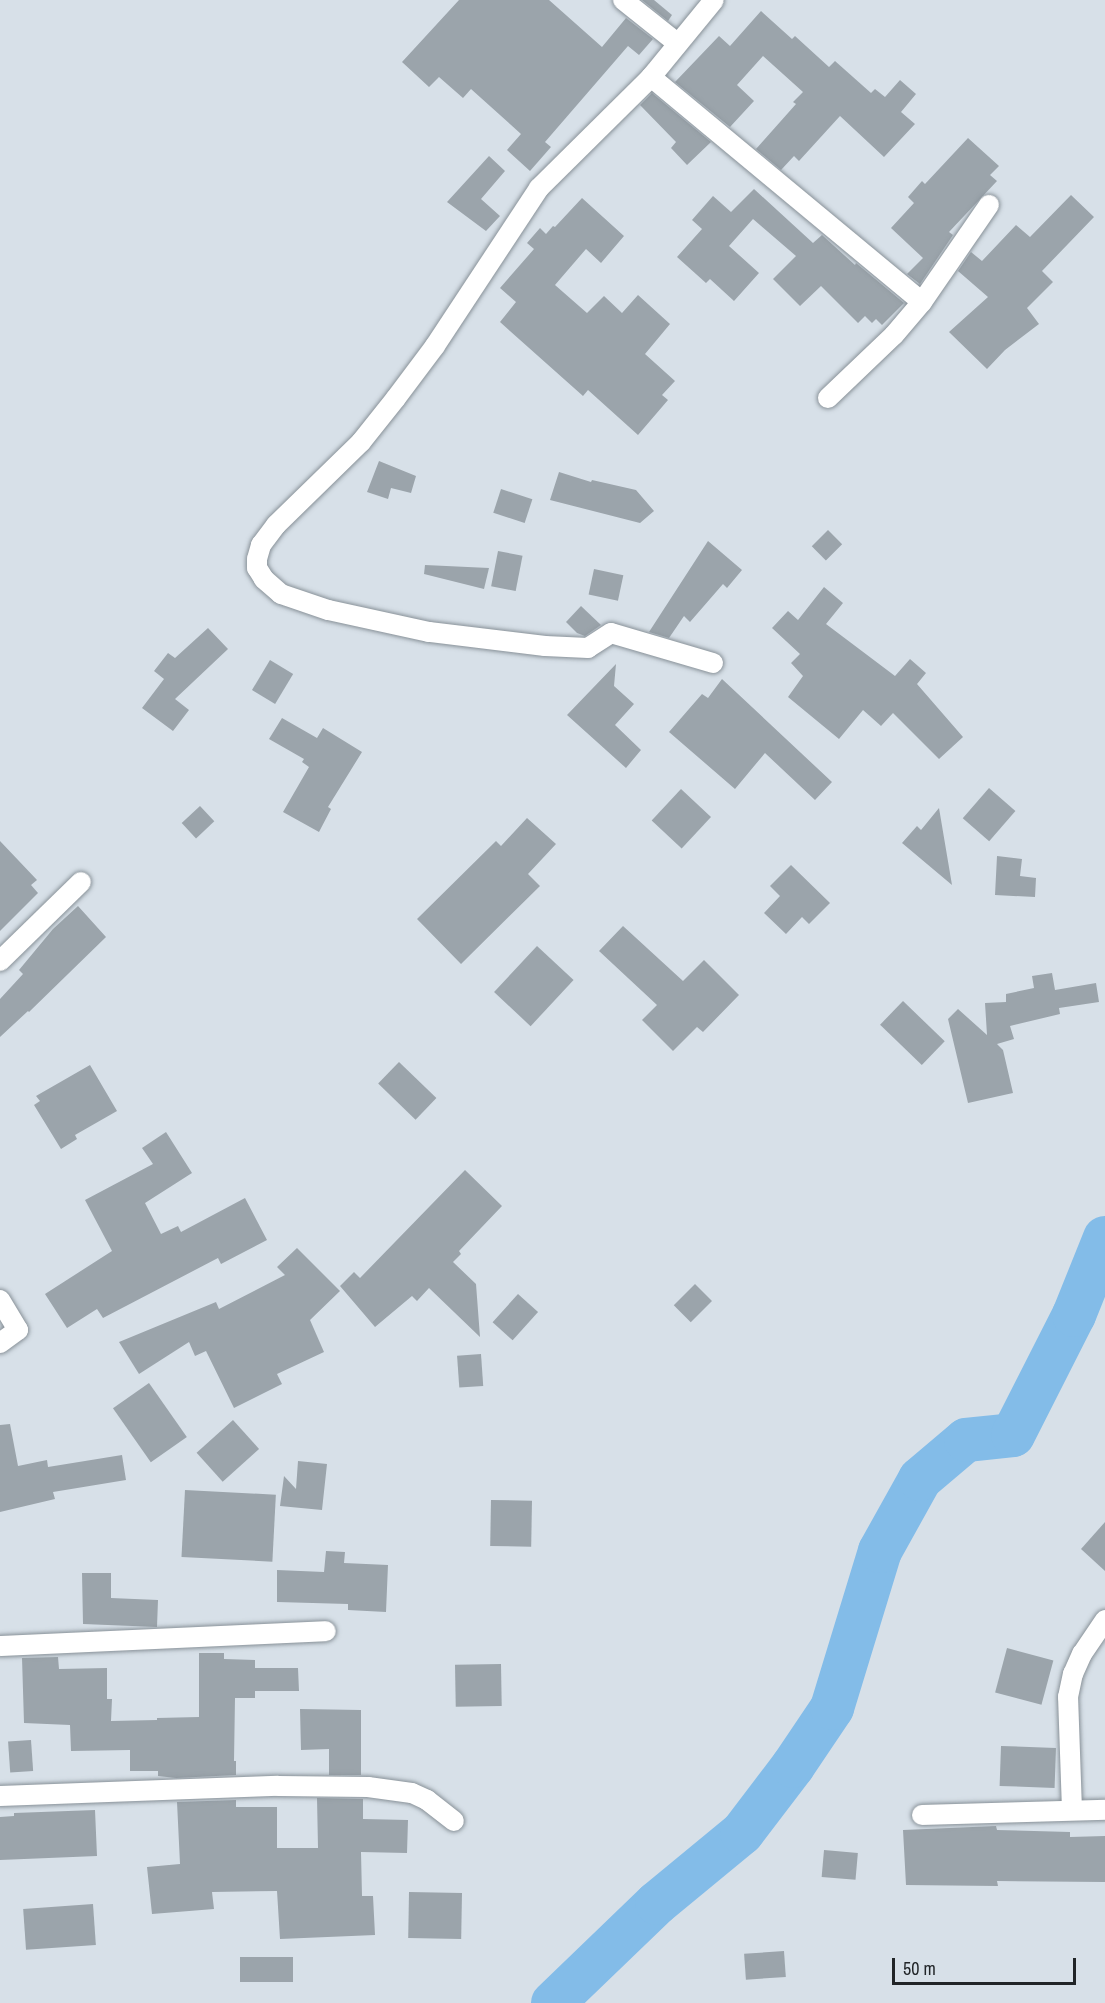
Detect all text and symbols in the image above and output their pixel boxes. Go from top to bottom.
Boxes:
scale bar [895,1946,1080,1984]
text: 50 m [903,1956,936,1981]

